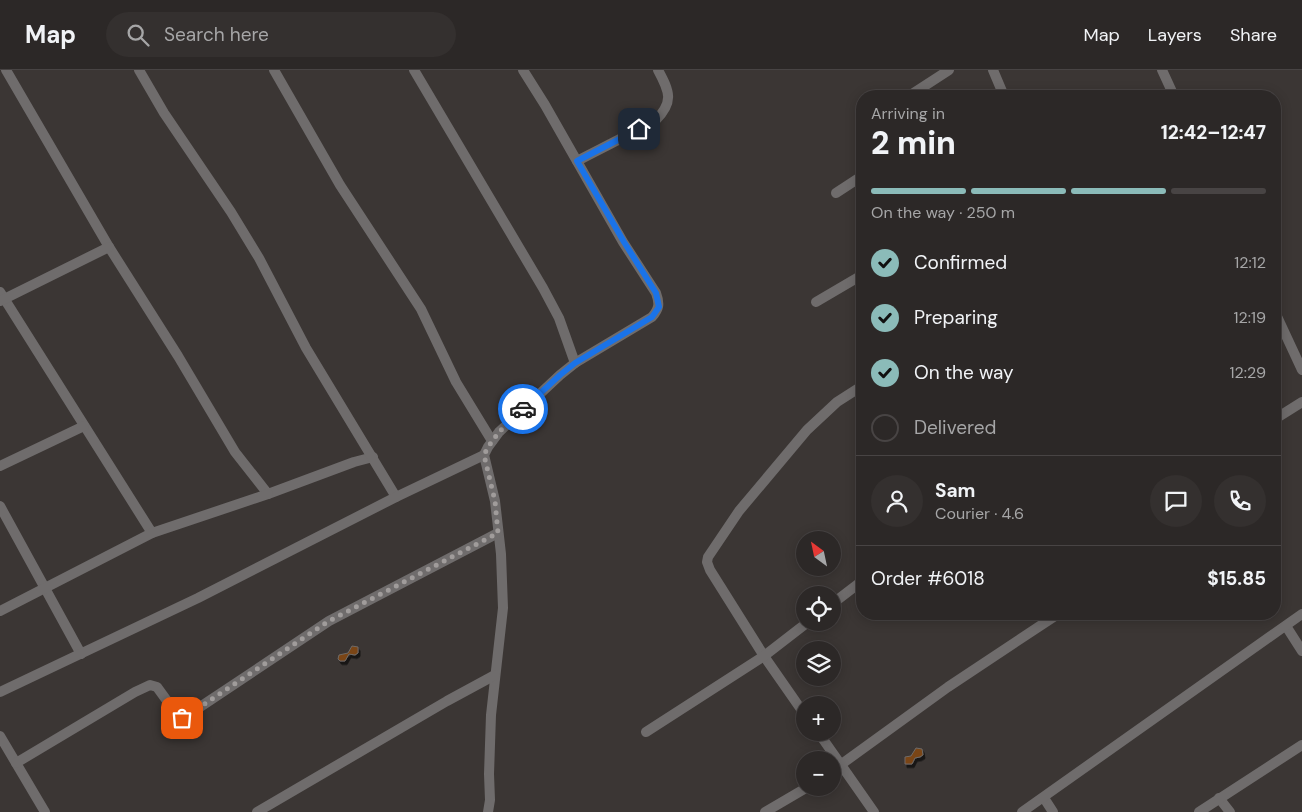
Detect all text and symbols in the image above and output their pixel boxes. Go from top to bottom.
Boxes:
search box [106,12,456,57]
text: Map [25,19,76,50]
icon: search [124,21,152,49]
text: Search here [164,22,269,47]
text: Map [1084,23,1120,47]
text: Layers [1148,23,1202,47]
text: Share [1230,23,1277,47]
text: Arriving in [871,103,945,124]
pin [618,108,660,150]
icon: home [625,115,653,143]
text: 12:42–12:47 [1161,120,1266,145]
text: 2 min [871,122,956,164]
text: On the way · 250 m [871,202,1015,223]
icon: check [871,249,899,277]
text: Confirmed [914,250,1007,275]
text: 12:12 [1234,252,1266,273]
icon: check [871,304,899,332]
text: Preparing [914,305,998,330]
text: 12:19 [1234,307,1266,328]
icon: check [871,359,899,387]
text: On the way [914,360,1014,385]
text: 12:29 [1229,362,1266,383]
courier [498,384,548,434]
icon: car [509,395,537,423]
text: Delivered [914,415,996,440]
button: person [871,475,923,527]
button: chat [1150,475,1202,527]
button: phone [1214,475,1266,527]
text: Sam [935,478,976,503]
text: Courier · 4.6 [935,503,1024,524]
north arrow [796,531,841,576]
map controls [796,531,841,796]
text: Order #6018 [871,566,985,591]
text: $15.85 [1207,566,1266,591]
button: locate [796,586,841,631]
button: layers [796,641,841,686]
button: + [796,696,841,741]
pin [161,697,203,739]
icon: bag [168,704,196,732]
button: − [796,751,841,796]

